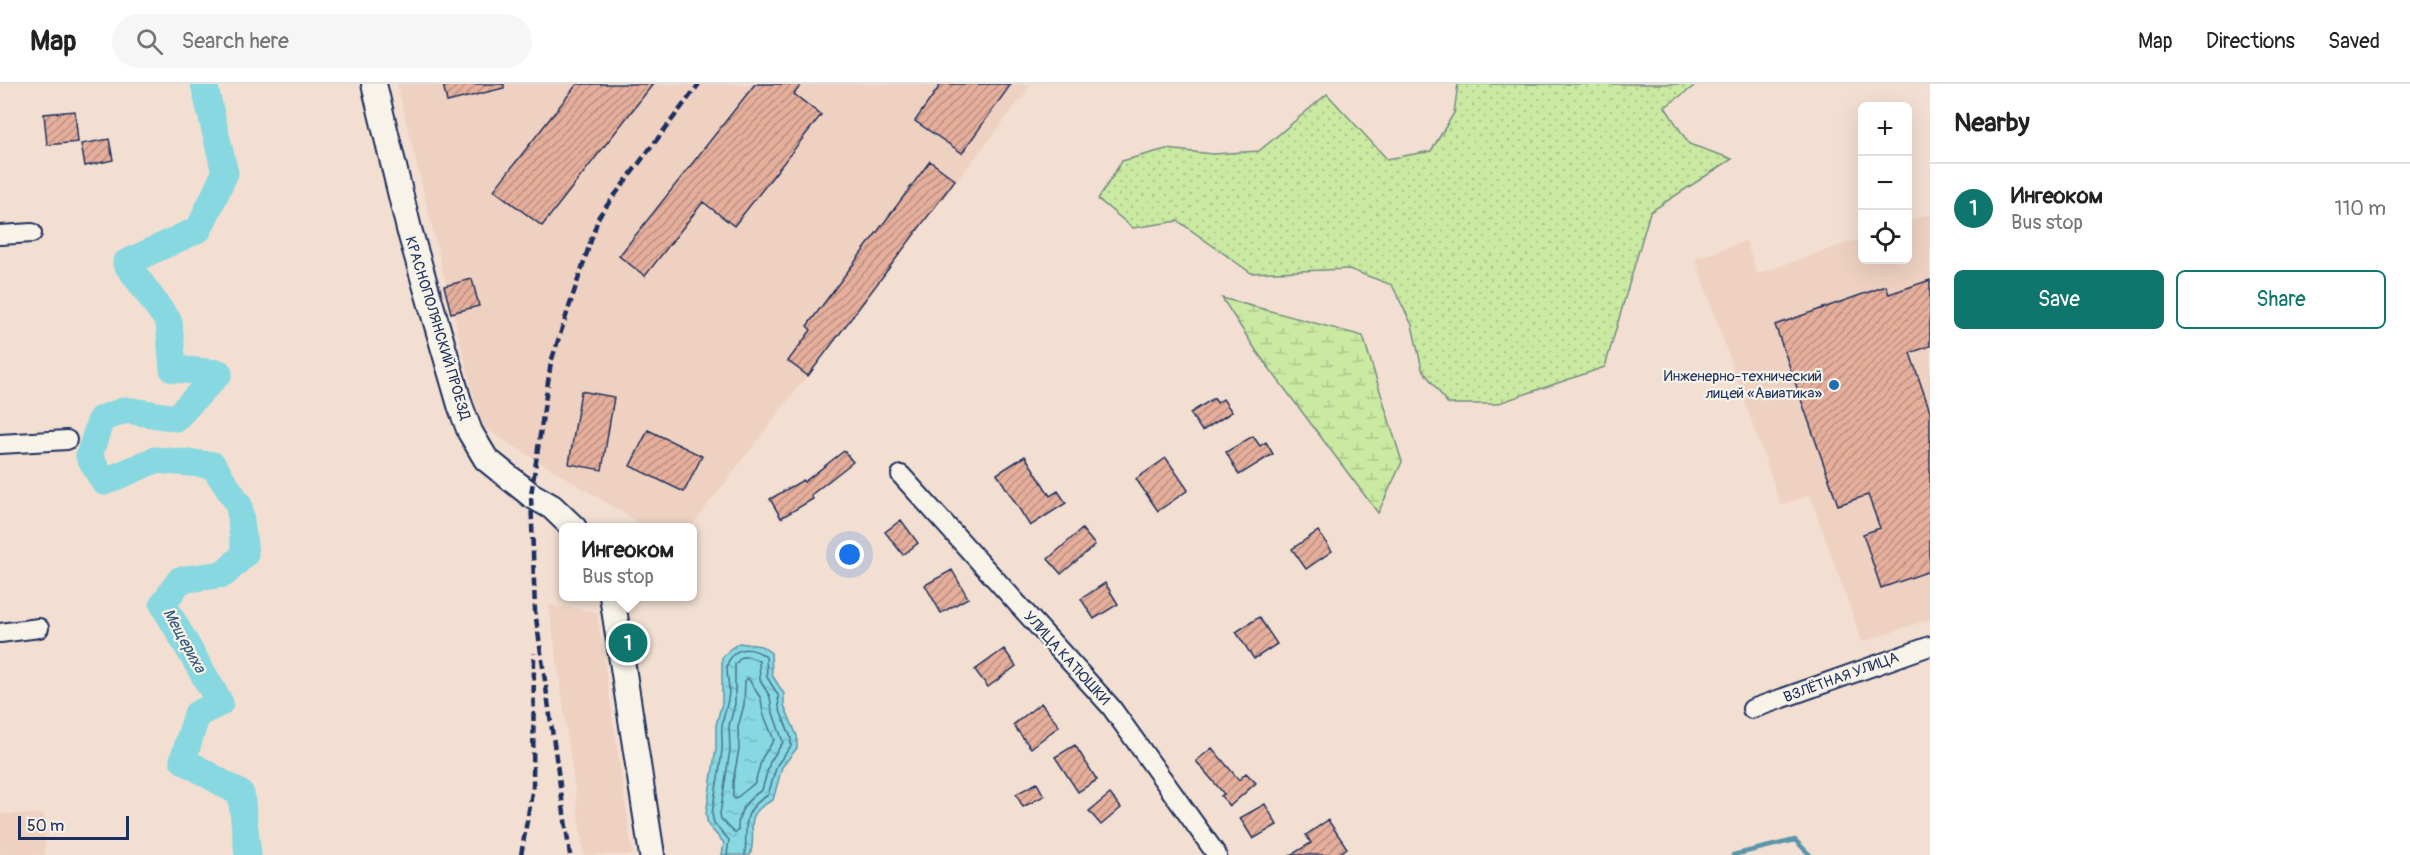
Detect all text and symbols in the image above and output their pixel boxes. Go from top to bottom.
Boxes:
search box [112,14,532,68]
text: Map [30,24,76,59]
icon: search [133,25,166,58]
text: Search here [181,27,289,55]
text: Map [2138,28,2173,55]
text: Directions [2206,28,2295,55]
text: Saved [2328,28,2380,55]
map controls [1858,102,1912,264]
button: + [1858,102,1912,156]
text: Nearby [1954,107,2030,139]
button: − [1858,156,1912,210]
text: Ингеоком [2011,182,2103,210]
text: 1 [1970,196,1977,221]
text: 110 m [2335,196,2386,221]
button: locate [1858,210,1912,264]
text: Bus stop [2011,210,2083,235]
street label: КРАСНОПОЛЯНСКИЙ ПРОЕЗД [401,234,475,423]
button: Save [1954,270,2164,329]
button: Share [2176,270,2386,329]
place label: Инженерно-технический лицей «Авиатика» [1664,367,1822,403]
marker: Инженерно-технический лицей «Авиатика» [1827,378,1841,392]
popup [559,523,697,601]
text: Ингеоком [582,536,674,564]
your location [835,540,864,569]
text: Bus stop [582,564,654,589]
water label: Мещериха [158,605,211,677]
street label: УЛИЦА КАТЮШКИ [1019,607,1114,709]
pin: 1 [608,620,648,666]
street label: ВЗЛЁТНАЯ УЛИЦА [1781,648,1902,707]
scale bar [18,813,129,840]
text: 50 m [27,816,64,836]

